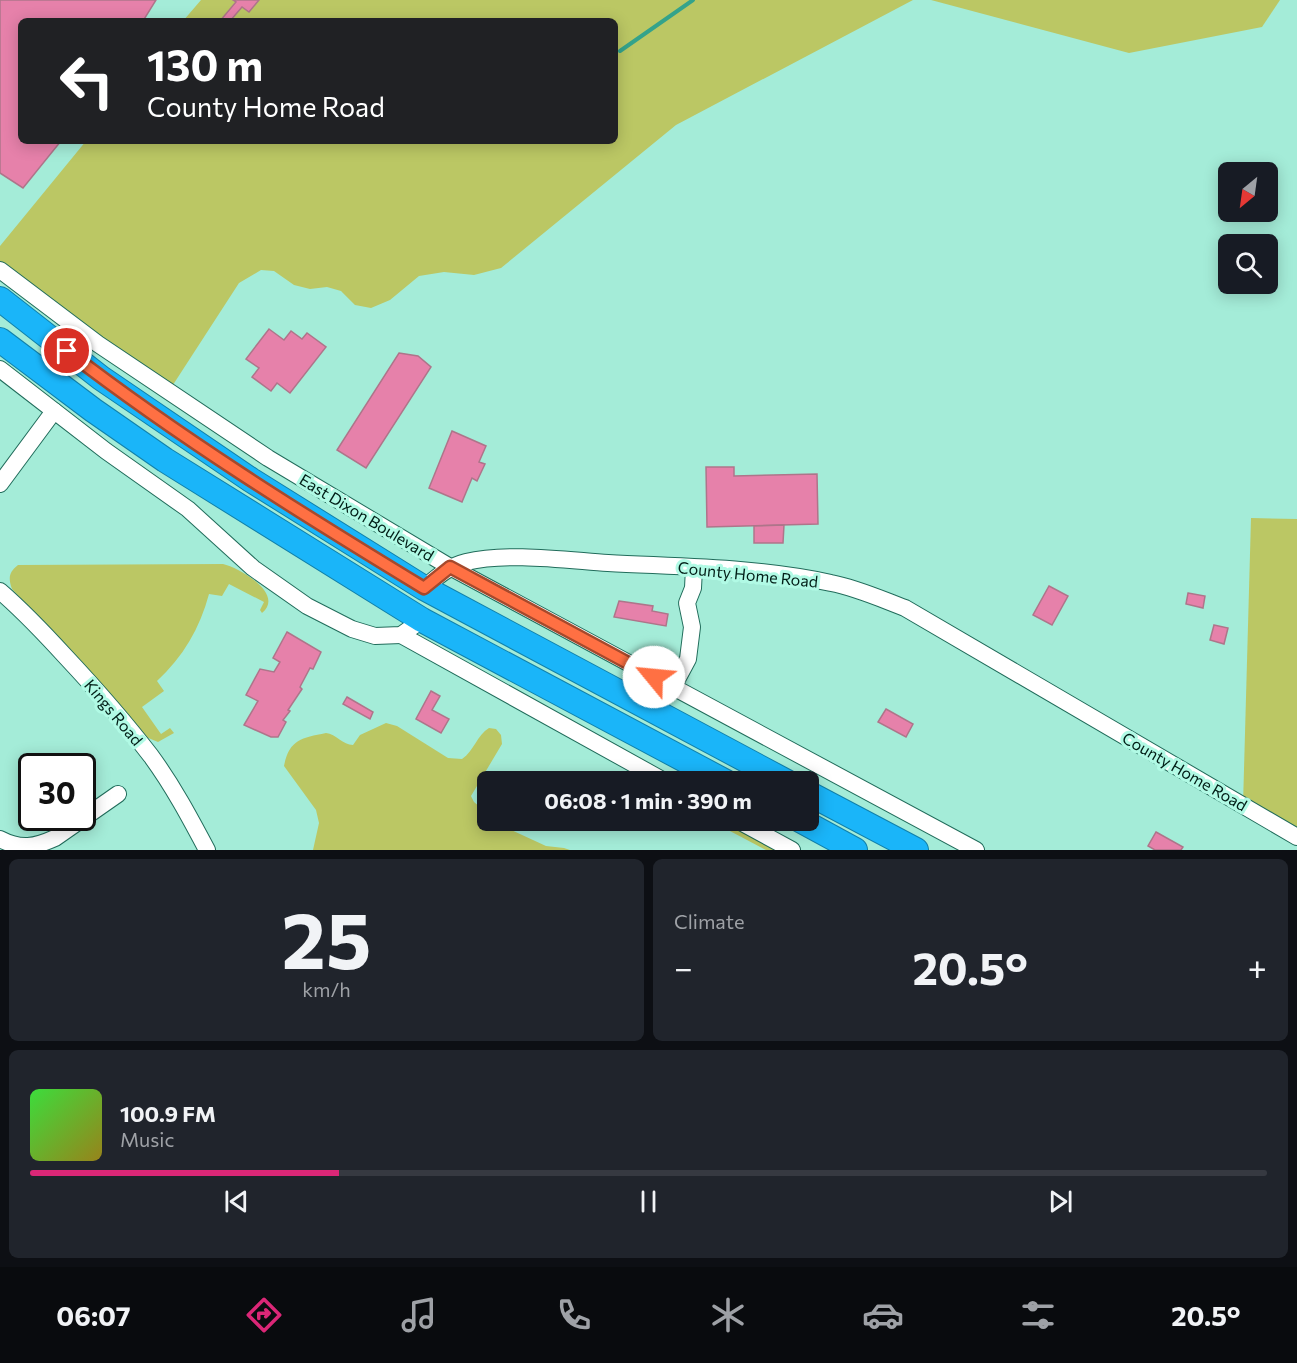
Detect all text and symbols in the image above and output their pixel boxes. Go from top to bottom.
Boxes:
text: 130 m [147,38,263,90]
icon: left [48,42,126,120]
text: County Home Road [147,90,385,123]
north arrow [1218,162,1278,222]
map controls [1218,162,1278,294]
button: search [1218,234,1278,294]
pin [41,325,92,376]
icon: arrive [50,334,83,367]
street label: East Dixon Boulevard [296,469,438,565]
street label: County Home Road [677,557,819,591]
position arrow [622,645,686,709]
street label: Kings Road [81,675,147,749]
street label: County Home Road [1119,728,1251,814]
speed limit sign: 30 [18,753,96,831]
text: 06:08 · 1 min · 390 m [544,787,752,814]
text: 25 [282,890,371,985]
text: Climate [674,909,744,933]
text: 20.5° [912,939,1028,994]
text: − [674,946,693,987]
text: + [1248,946,1267,987]
text: km/h [302,977,351,1001]
text: 100.9 FM [120,1100,216,1127]
text: Music [120,1127,174,1151]
icon: previous [220,1185,253,1218]
icon: pause [632,1185,665,1218]
icon: next [1044,1185,1077,1218]
icon: directions [243,1294,285,1336]
icon: music [398,1294,440,1336]
icon: phone [553,1294,595,1336]
icon: climate [707,1294,749,1336]
icon: car [862,1294,904,1336]
icon: filters [1017,1294,1059,1336]
text: 06:07 [56,1299,131,1332]
text: 20.5° [1171,1299,1241,1332]

